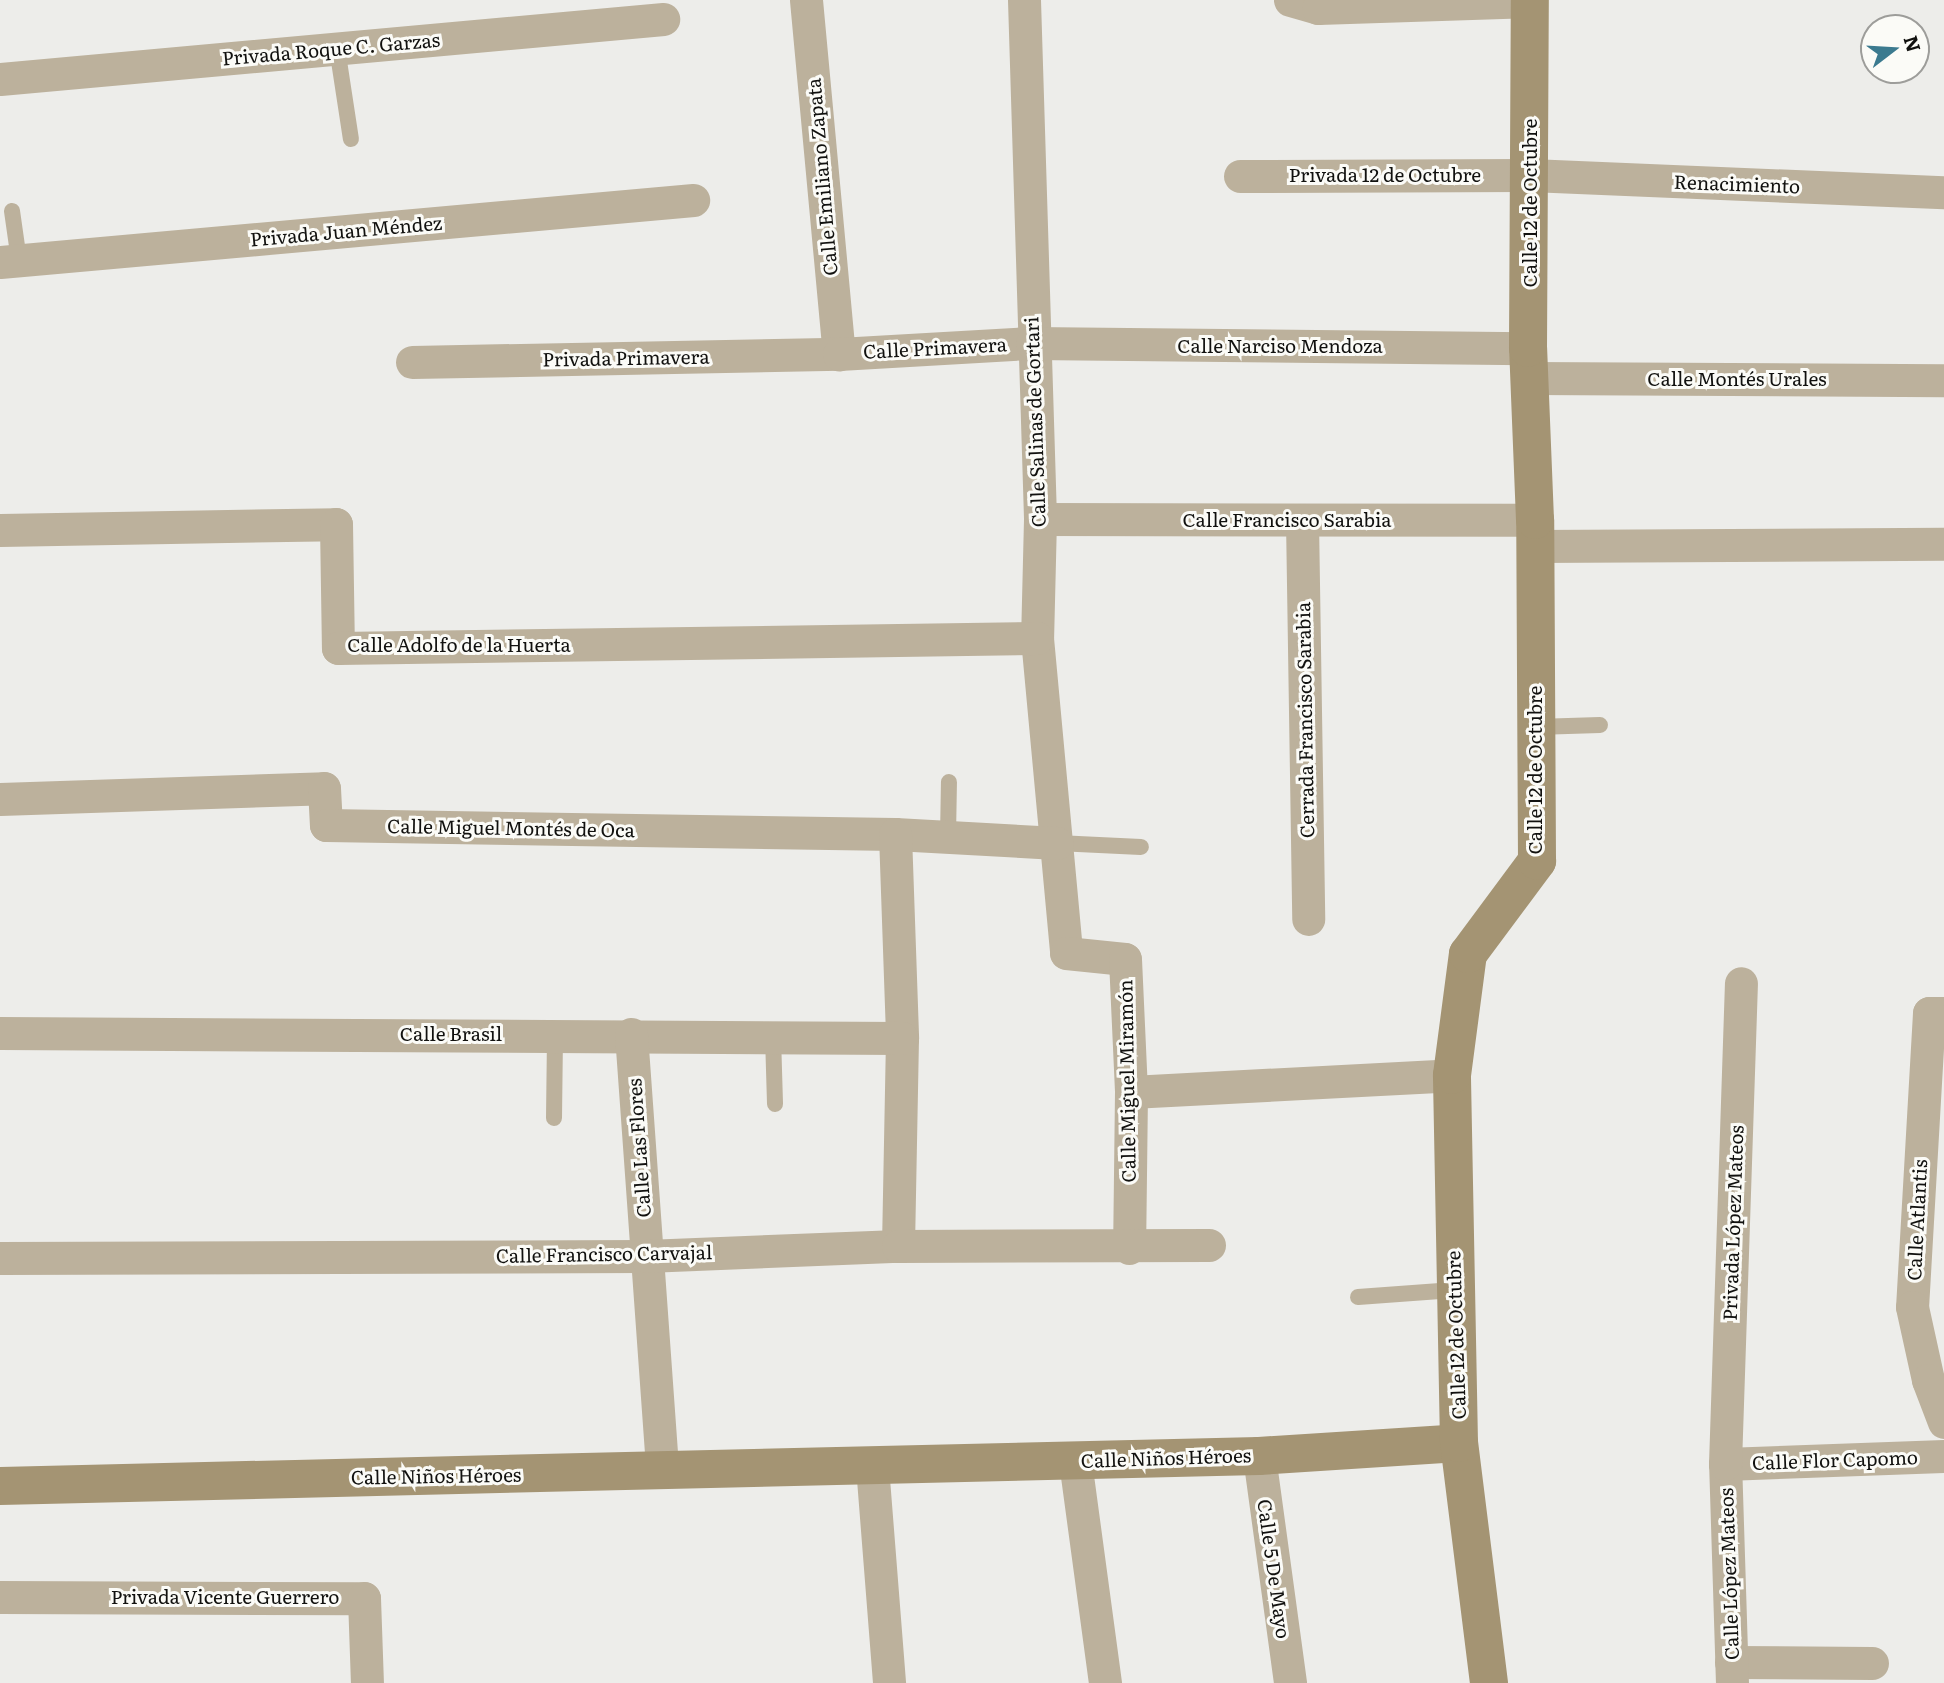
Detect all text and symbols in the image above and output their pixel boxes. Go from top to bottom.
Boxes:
north arrow [1860,14,1930,84]
street label: Privada Roque C. Garzas [221,28,441,70]
text: N [1897,32,1929,55]
street label: Calle Emiliano Zapata [802,77,842,277]
street label: Calle 12 de Octubre [1519,119,1541,287]
street label: Privada 12 de Octubre [1289,164,1481,186]
street label: Renacimiento [1673,170,1801,198]
street label: Privada Juan Méndez [249,211,443,251]
street label: Calle Salinas de Gortari [1020,316,1050,528]
street label: Calle Primavera [863,333,1007,363]
street label: Calle Narciso Mendoza [1177,335,1383,357]
street label: Privada Primavera [542,345,710,371]
street label: Calle Montés Urales [1647,368,1827,390]
street label: Calle Francisco Sarabia [1182,509,1392,531]
street label: Cerrada Francisco Sarabia [1292,602,1318,838]
street label: Calle Adolfo de la Huerta [347,634,571,656]
street label: Calle 12 de Octubre [1524,686,1546,854]
street label: Calle Miguel Montés de Oca [387,814,635,842]
street label: Calle Miguel Miramón [1114,979,1140,1183]
street label: Calle Brasil [400,1023,502,1045]
street label: Calle Las Flores [623,1078,655,1218]
street label: Privada López Mateos [1718,1125,1748,1321]
street label: Calle Atlantis [1902,1159,1932,1281]
street label: Calle Francisco Carvajal [496,1241,712,1267]
street label: Calle 12 de Octubre [1442,1250,1470,1420]
street label: Calle Niños Héroes [1080,1444,1252,1472]
street label: Calle Flor Capomo [1752,1446,1918,1474]
street label: Calle Niños Héroes [351,1463,521,1489]
street label: Calle López Mateos [1715,1487,1743,1661]
street label: Calle 5 De Mayo [1253,1498,1295,1640]
street label: Privada Vicente Guerrero [111,1586,339,1608]

